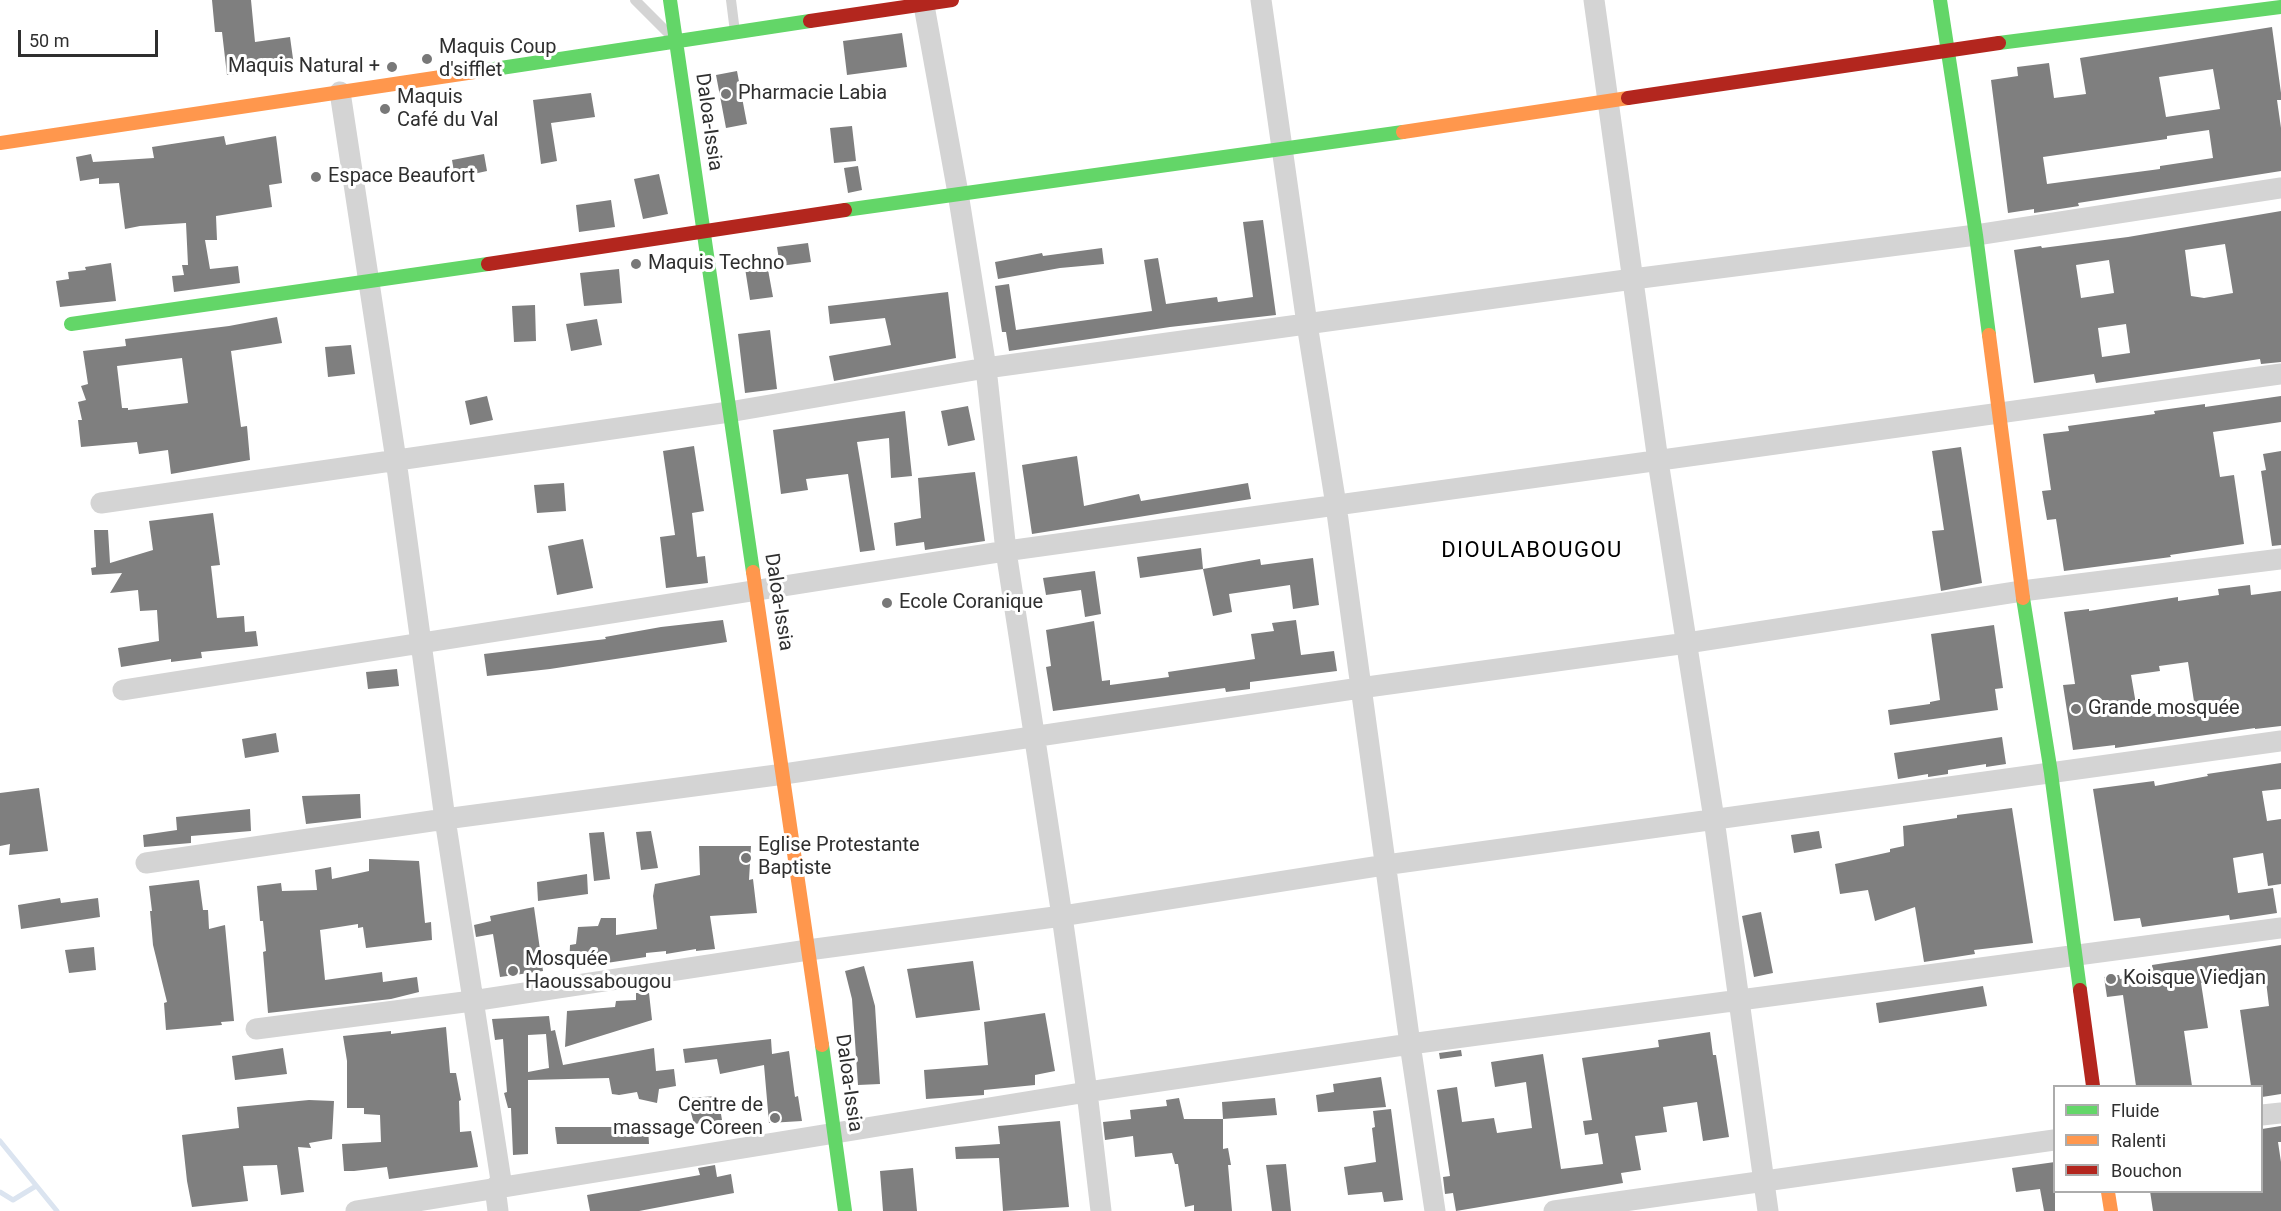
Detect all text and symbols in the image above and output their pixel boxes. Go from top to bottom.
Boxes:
scale bar [21,18,160,56]
text: 50 m [29,30,69,51]
place label: Maquis Coup d'sifflet [439,36,557,83]
marker: Maquis Coup d'sifflet [420,52,434,66]
place label: Maquis Natural + [228,55,380,79]
marker: Maquis Natural + [385,60,399,74]
street label: Daloa-Issia [689,72,727,172]
place label: Pharmacie Labia [738,82,887,106]
place label: Maquis Café du Val [397,86,498,133]
marker: Pharmacie Labia [719,87,733,101]
marker: Maquis Café du Val [378,102,392,116]
place label: Espace Beaufort [328,165,475,189]
marker: Espace Beaufort [309,170,323,184]
place label: Maquis Techno [648,252,784,276]
marker: Maquis Techno [629,257,643,271]
district label: DIOULABOUGOU [1441,538,1623,564]
street label: Daloa-Issia [758,551,798,653]
place label: Ecole Coranique [899,591,1043,615]
marker: Ecole Coranique [880,596,894,610]
place label: Grande mosquée [2088,697,2240,721]
marker: Grande mosquée [2069,702,2083,716]
place label: Eglise Protestante Baptiste [758,834,920,881]
marker: Eglise Protestante Baptiste [739,851,753,865]
place label: Mosquée Haoussabougou [525,948,671,995]
marker: Mosquée Haoussabougou [506,964,520,978]
place label: Koisque Viedjan [2123,967,2266,991]
marker: Koisque Viedjan [2104,972,2118,986]
street label: Daloa-Issia [829,1033,867,1133]
legend [2053,1085,2263,1193]
place label: Centre de massage Coreen [613,1094,763,1141]
text: Fluide [2111,1100,2159,1121]
marker: Centre de massage Coreen [768,1111,782,1125]
text: Ralenti [2111,1130,2166,1151]
text: Bouchon [2111,1160,2182,1181]

